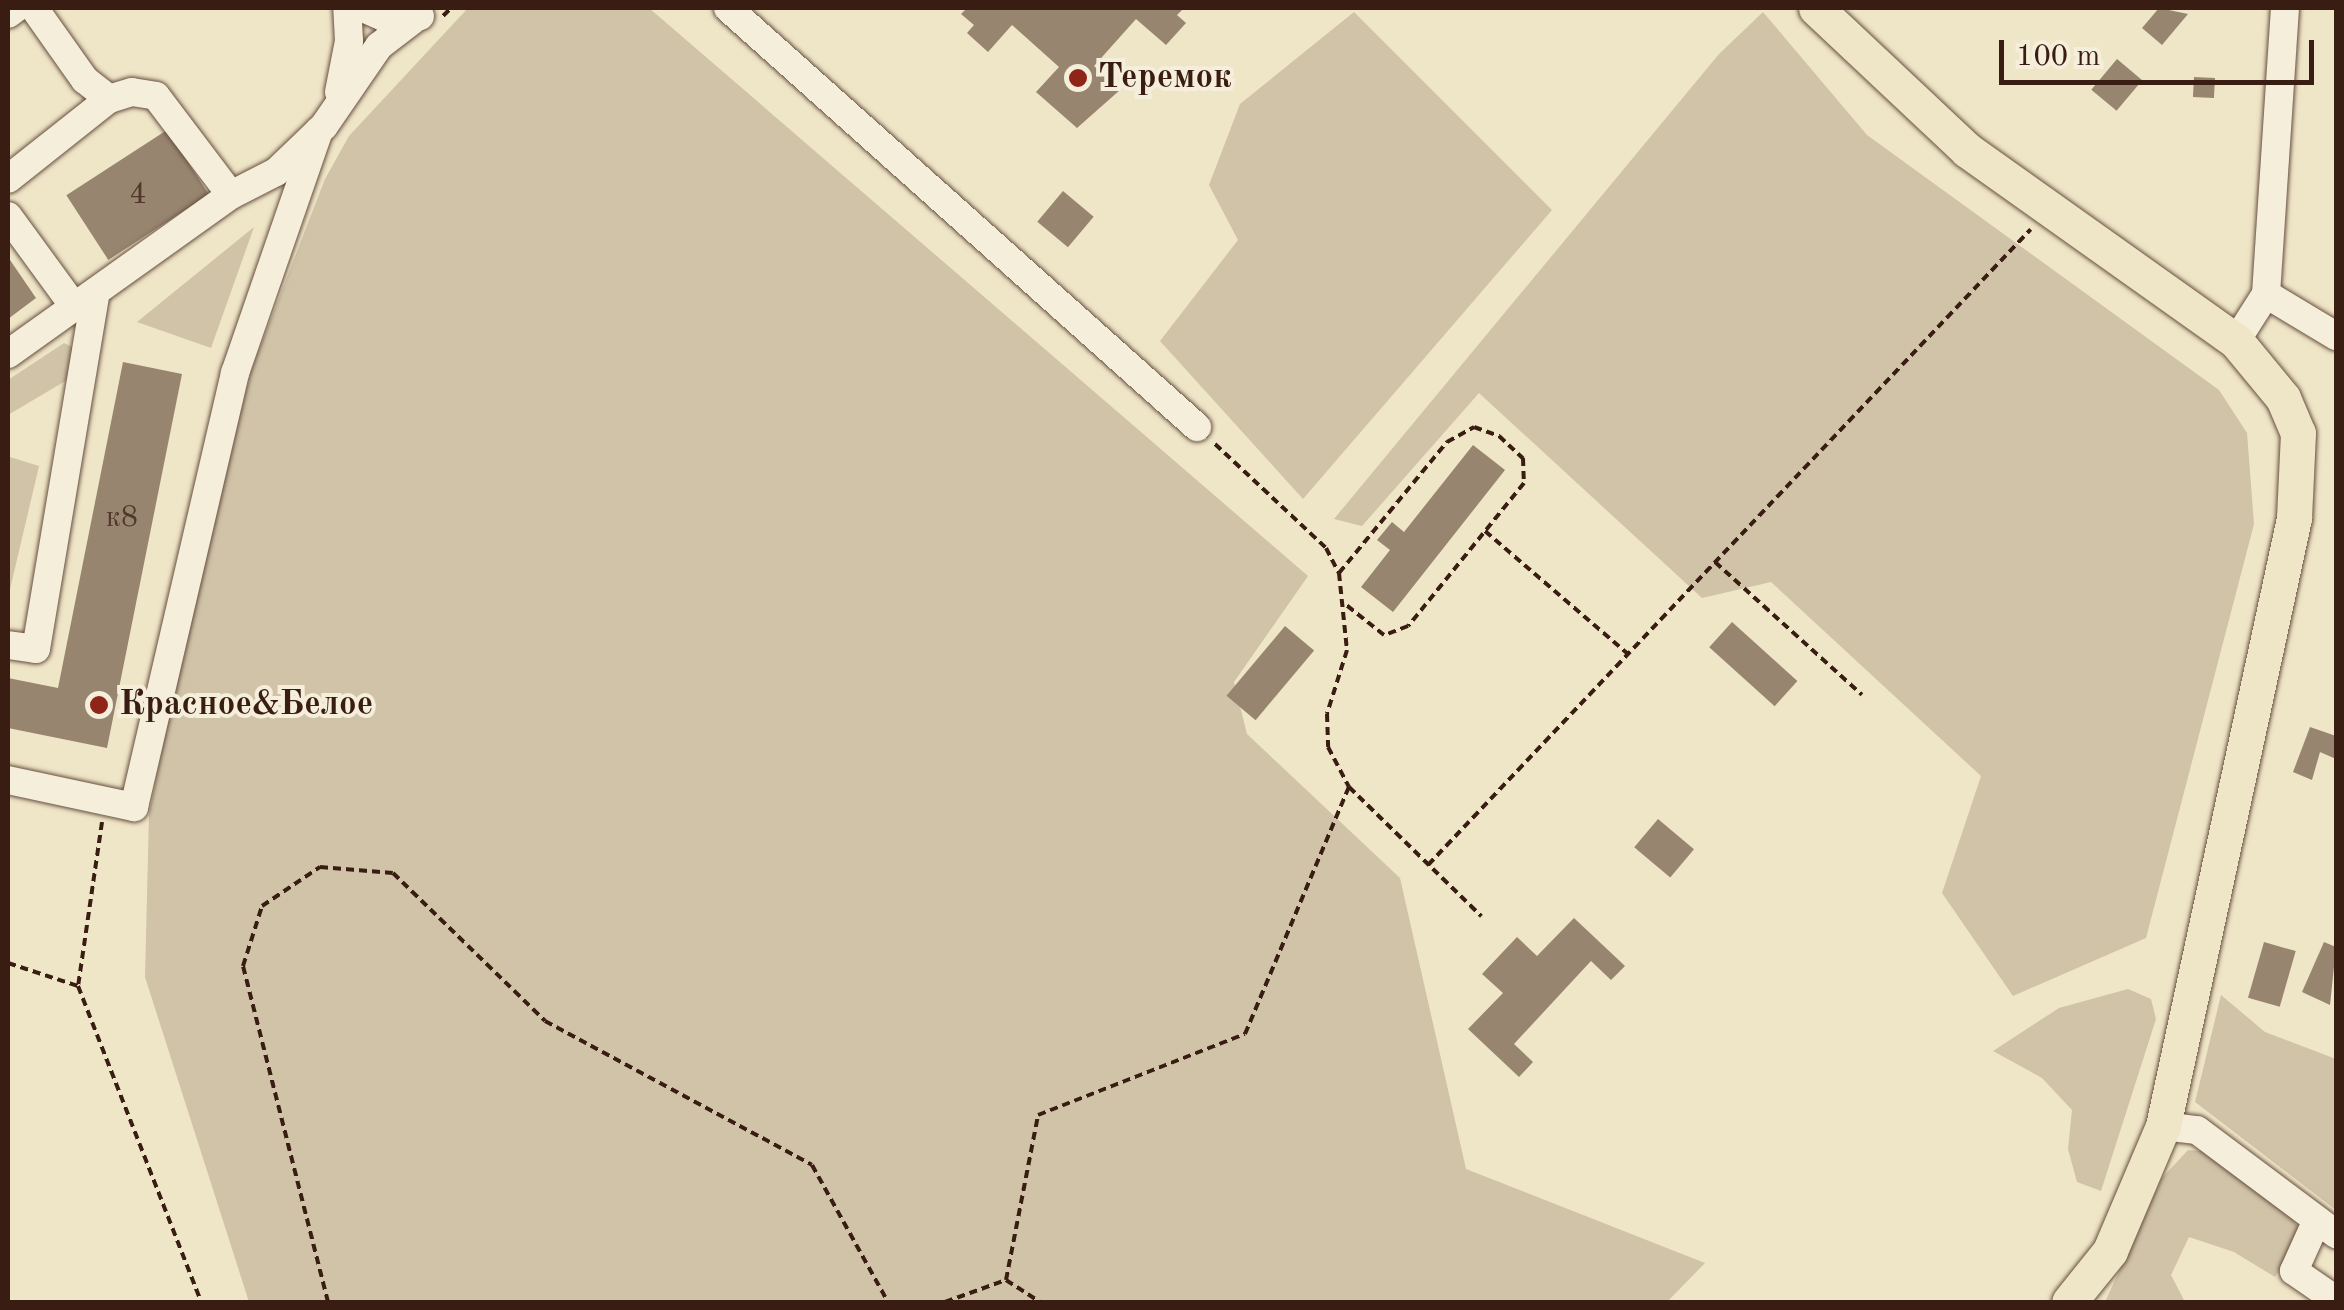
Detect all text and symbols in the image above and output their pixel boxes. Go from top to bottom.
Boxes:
scale bar [2004,20,2319,82]
text: 100 m [2016,42,2100,72]
place label: Теремок [1098,57,1232,99]
marker: Теремок [1067,67,1089,89]
house number: 4 [129,177,147,213]
house number: к8 [106,500,138,536]
place label: Красное&Белое [119,684,373,726]
marker: Красное&Белое [88,694,110,716]

